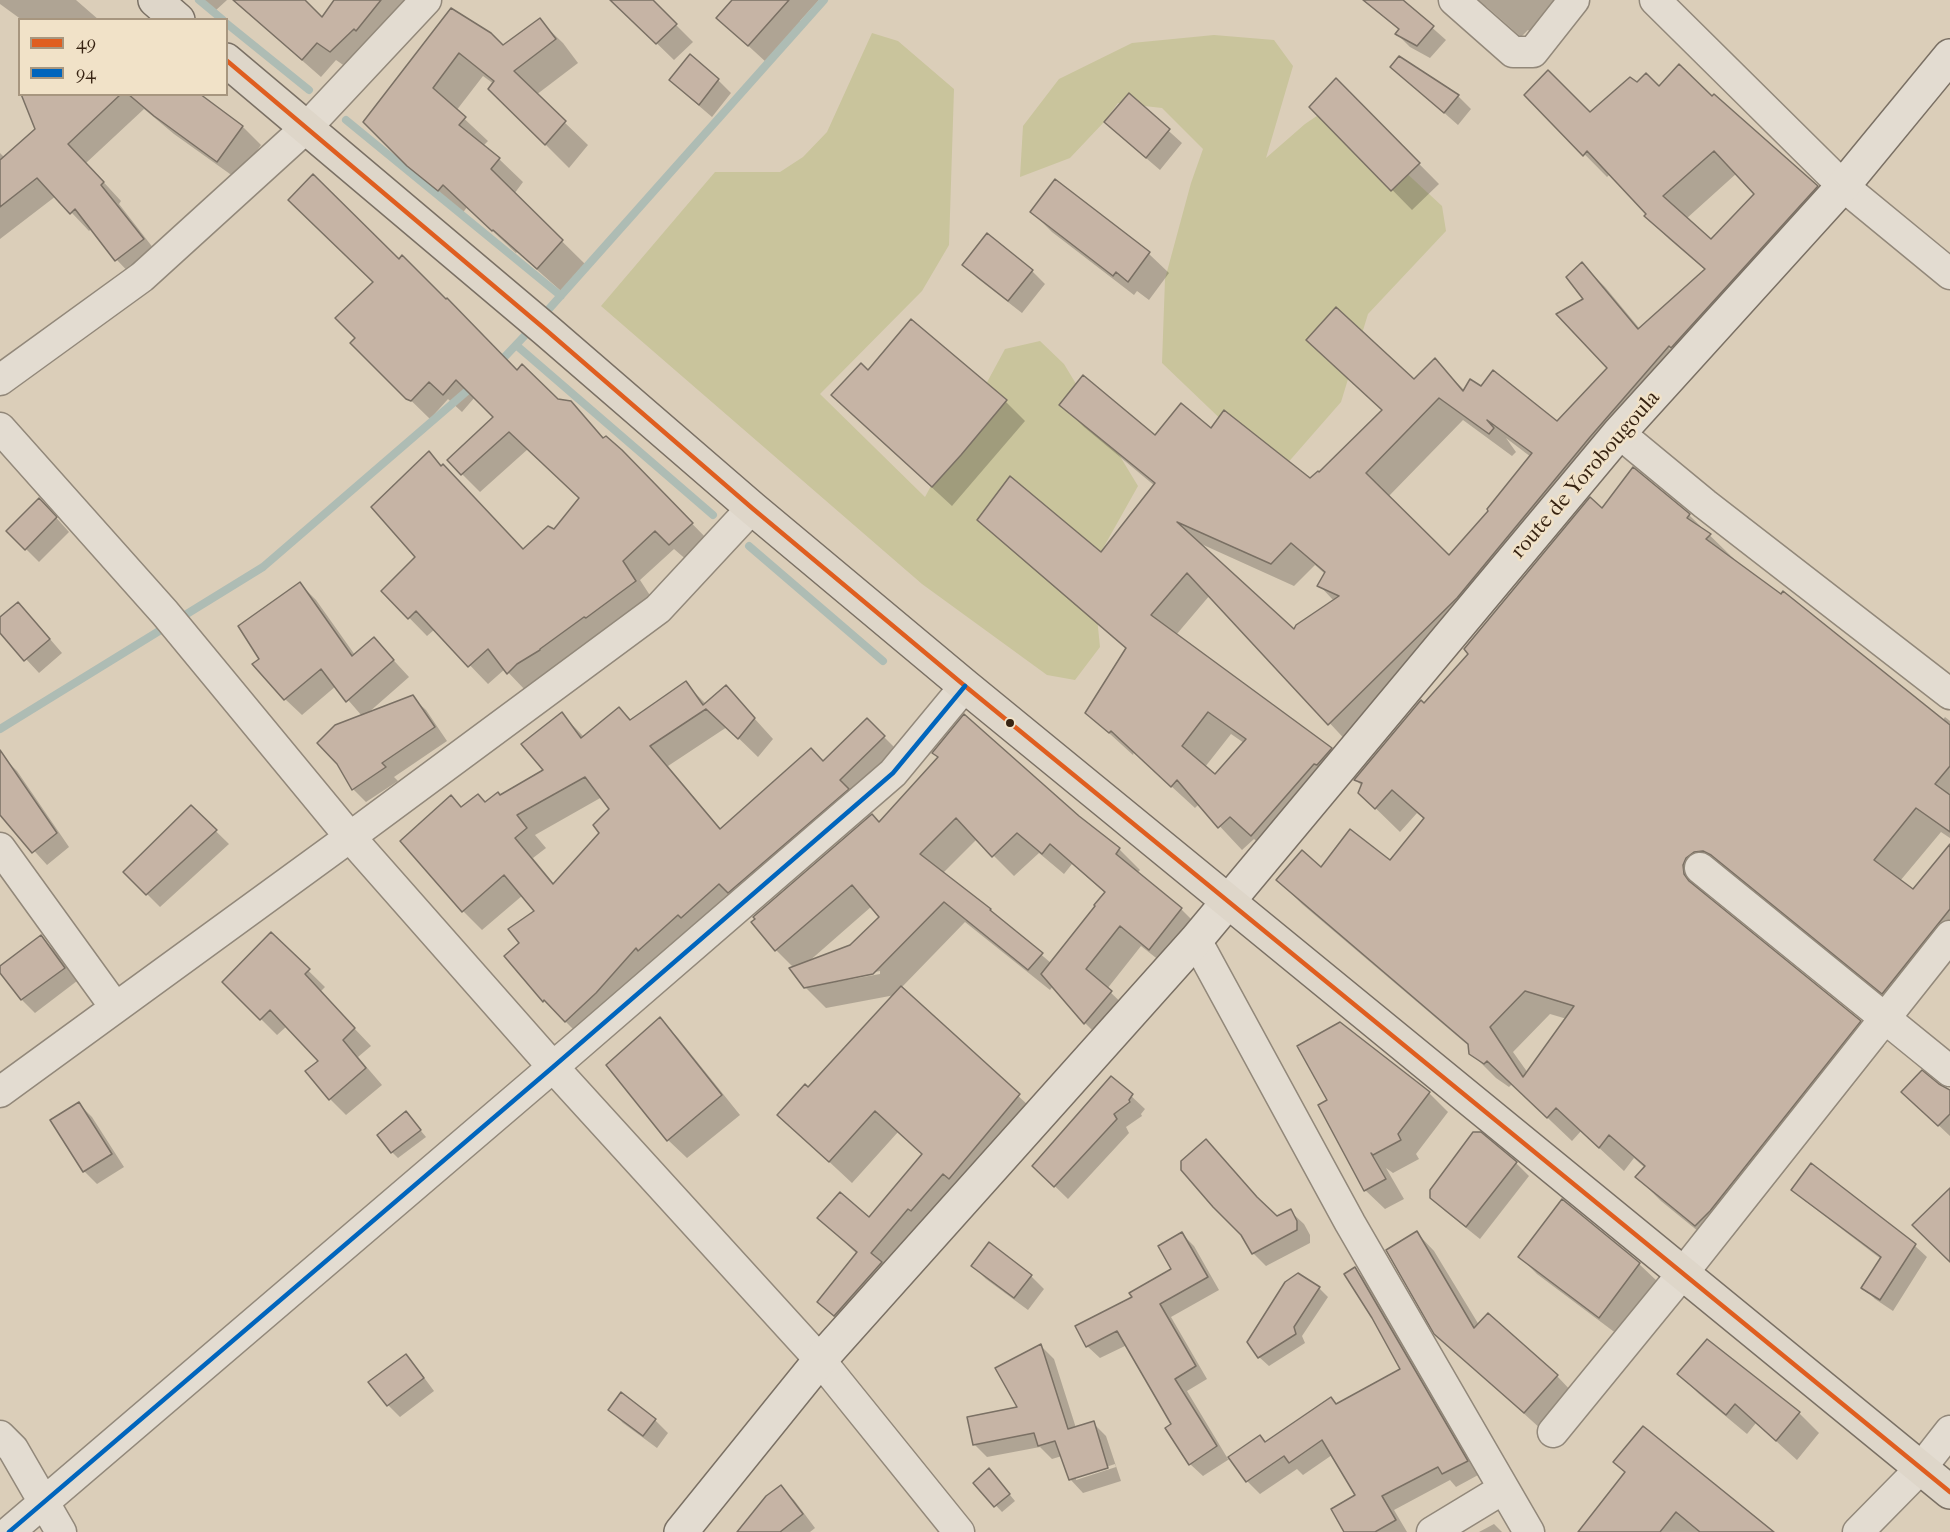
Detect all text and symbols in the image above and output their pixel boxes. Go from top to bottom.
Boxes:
legend [18,18,228,96]
text: 49 [76,33,96,54]
text: 94 [76,63,96,84]
street label: route de Yorobougoula [1506,386,1666,564]
unlabelled marker [1004,717,1016,729]

